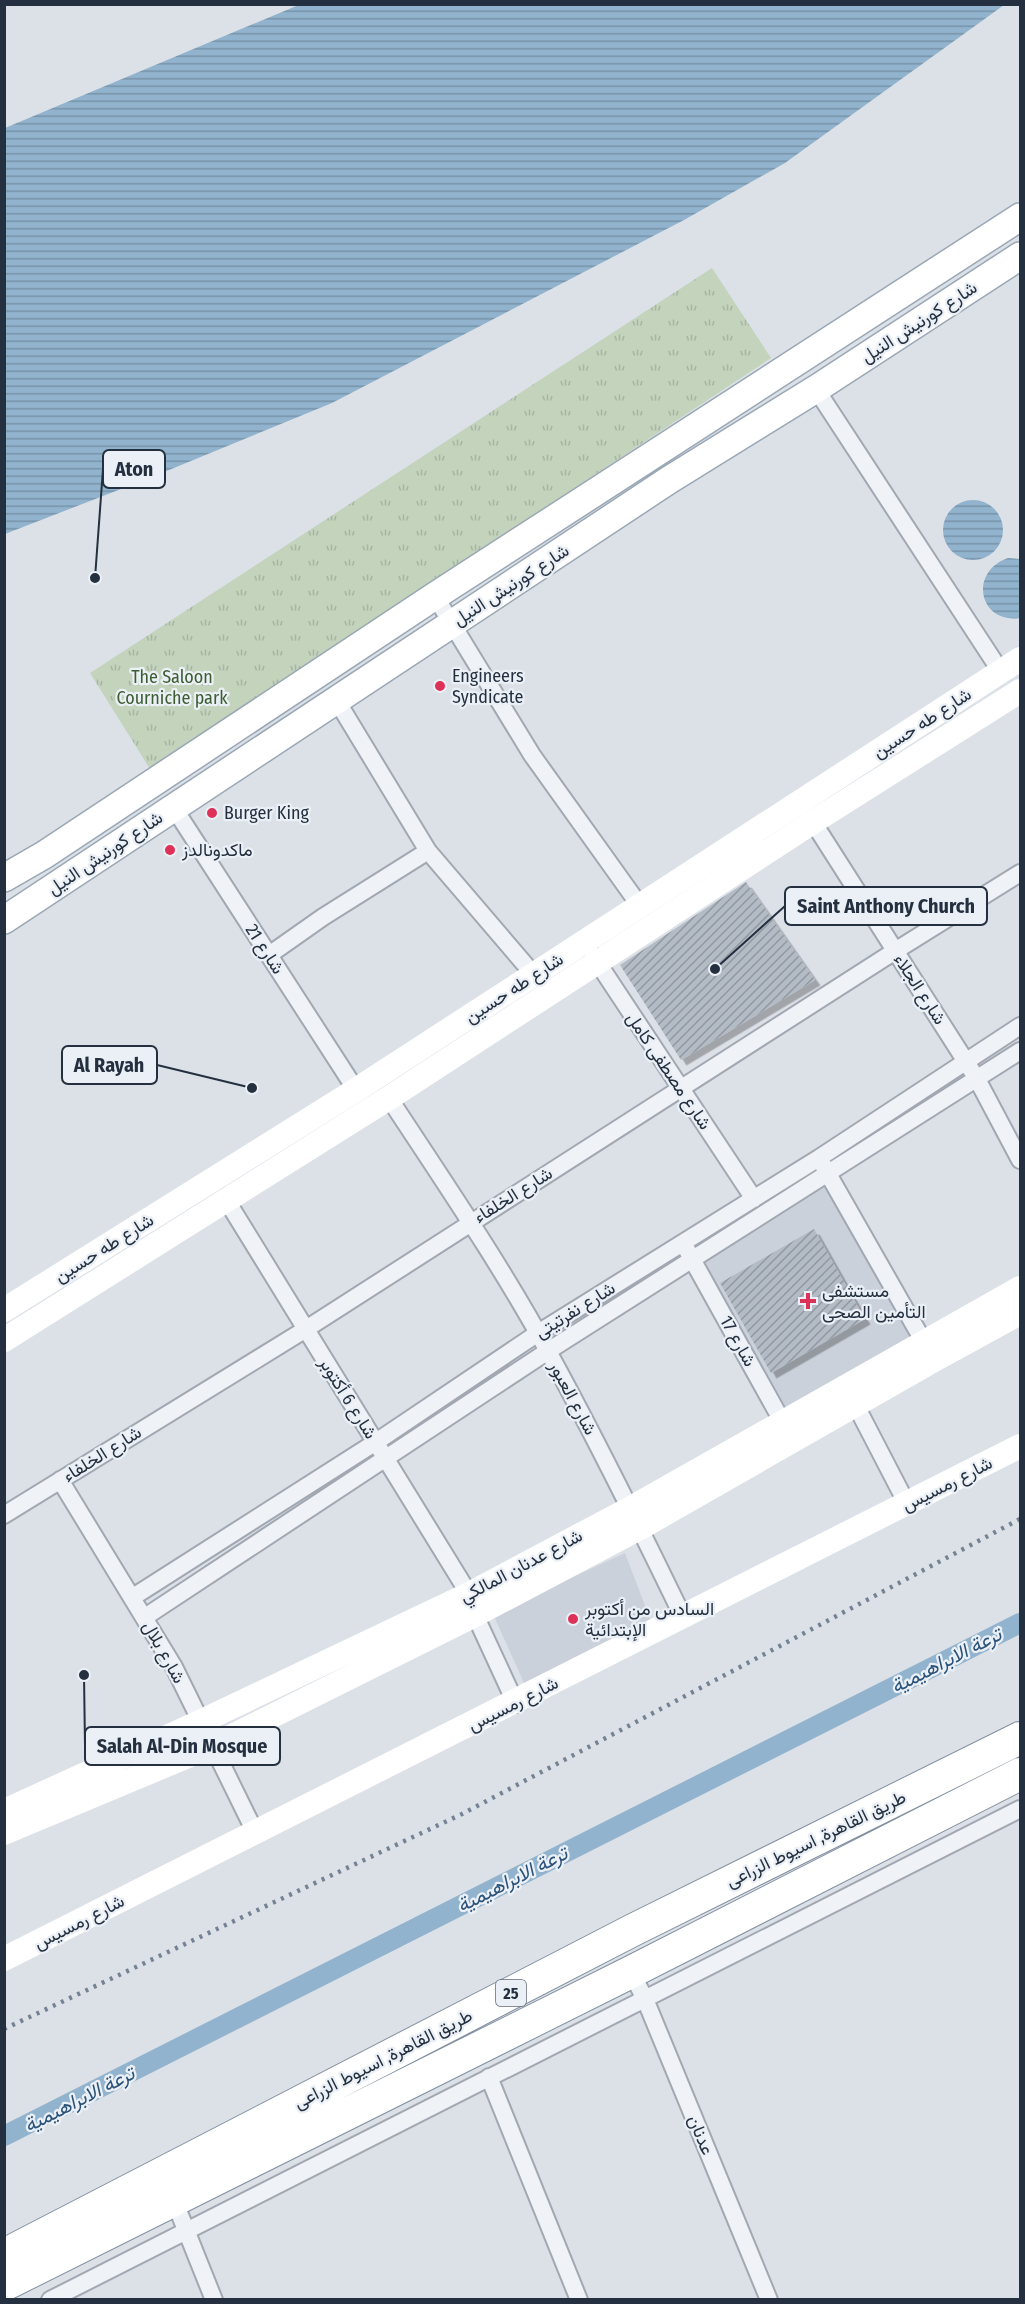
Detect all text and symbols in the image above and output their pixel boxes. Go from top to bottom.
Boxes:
street label: شارع كورنيش النيل [857,276,982,369]
callout: Aton [103,450,165,488]
text: Aton [114,457,153,481]
street label: شارع كورنيش النيل [449,539,574,632]
place label: Engineers Syndicate [452,665,524,708]
park label: The Saloon Courniche park [116,666,228,709]
marker: Engineers Syndicate [433,679,447,693]
street label: شارع طه حسين [869,683,976,764]
place label: Burger King [224,802,309,824]
street label: شارع كورنيش النيل [43,806,167,900]
marker: Burger King [205,806,219,820]
place label: ماكدونالدز [181,839,253,861]
marker: ماكدونالدز [163,843,177,857]
callout: Saint Anthony Church [785,887,987,925]
text: Saint Anthony Church [797,894,975,918]
street label: شارع 21 [240,920,289,979]
street label: شارع طه حسين [461,948,568,1029]
street label: شارع الجلاء [888,949,951,1029]
street label: شارع مصطفى كامل [621,1008,716,1134]
callout: Al Rayah [62,1046,157,1084]
text: Al Rayah [73,1053,144,1077]
street label: شارع الخلفاء [470,1162,557,1229]
street label: شارع طه حسين [50,1209,158,1288]
street label: شارع نفرتيتى [531,1277,620,1344]
place label: مستشفى التأمين الصحى [822,1280,926,1323]
marker: مستشفى التأمين الصحى [799,1292,817,1310]
street label: شارع 17 [714,1312,761,1371]
street label: شارع 6 أكتوبر [313,1352,382,1444]
street label: شارع العبور [543,1356,602,1439]
street label: شارع الخلفاء [59,1421,146,1488]
street label: شارع رمسيس [898,1452,996,1517]
street label: شارع عدنان المالكي [456,1524,588,1611]
place label: السادس من أكتوبر الإبتدائية [584,1598,714,1642]
marker: السادس من أكتوبر الإبتدائية [566,1612,580,1626]
street label: شارع بلال [137,1617,190,1688]
water label: ترعة الابراهيمية [887,1621,1007,1699]
street label: شارع رمسيس [464,1672,562,1737]
callout: Salah Al-Din Mosque [85,1727,280,1765]
text: Salah Al-Din Mosque [97,1734,267,1758]
street label: طريق القاهرة, اسيوط الزراعى [722,1786,910,1892]
water label: ترعة الابراهيمية [453,1840,573,1918]
street label: شارع رمسيس [30,1890,128,1955]
road number: 25 [496,1980,526,2006]
street label: طريق القاهرة, اسيوط الزراعى [290,2004,476,2114]
water label: ترعة الابراهيمية [20,2060,140,2138]
street label: عدنان [683,2112,719,2158]

